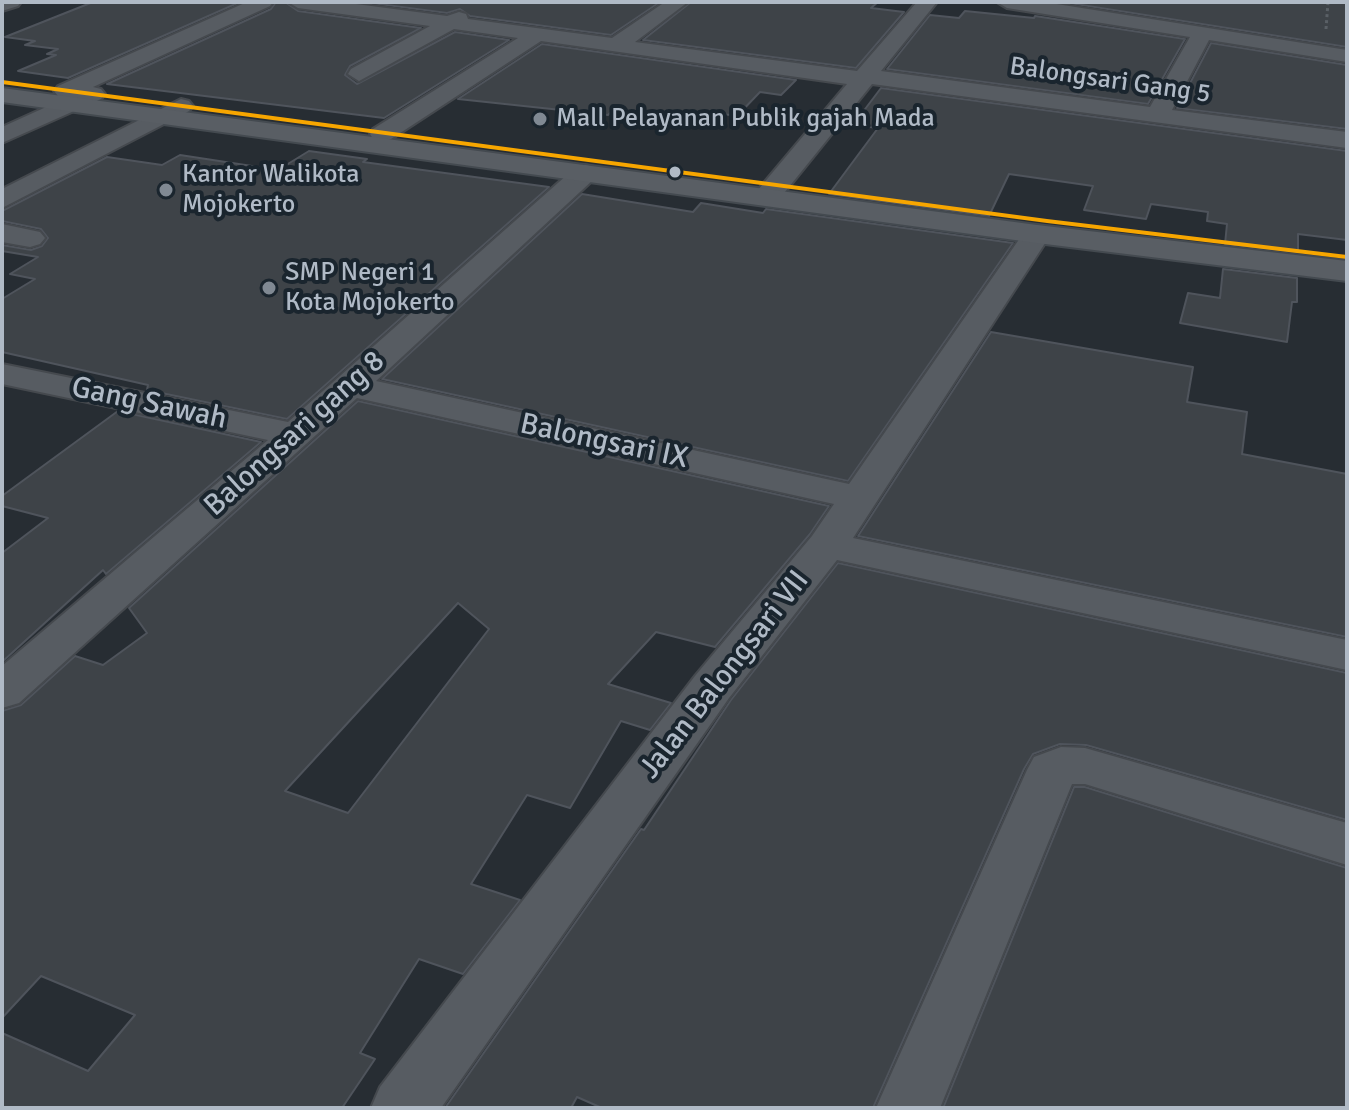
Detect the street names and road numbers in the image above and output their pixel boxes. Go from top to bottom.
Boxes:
street label: Balongsari Gang 5 [1008,51,1212,111]
street label: Balongsari gang 8 [197,344,393,524]
street label: Gang Sawah [68,370,230,438]
street label: Balongsari IX [517,407,691,477]
street label: Jalan Balongsari VII [633,564,817,786]

